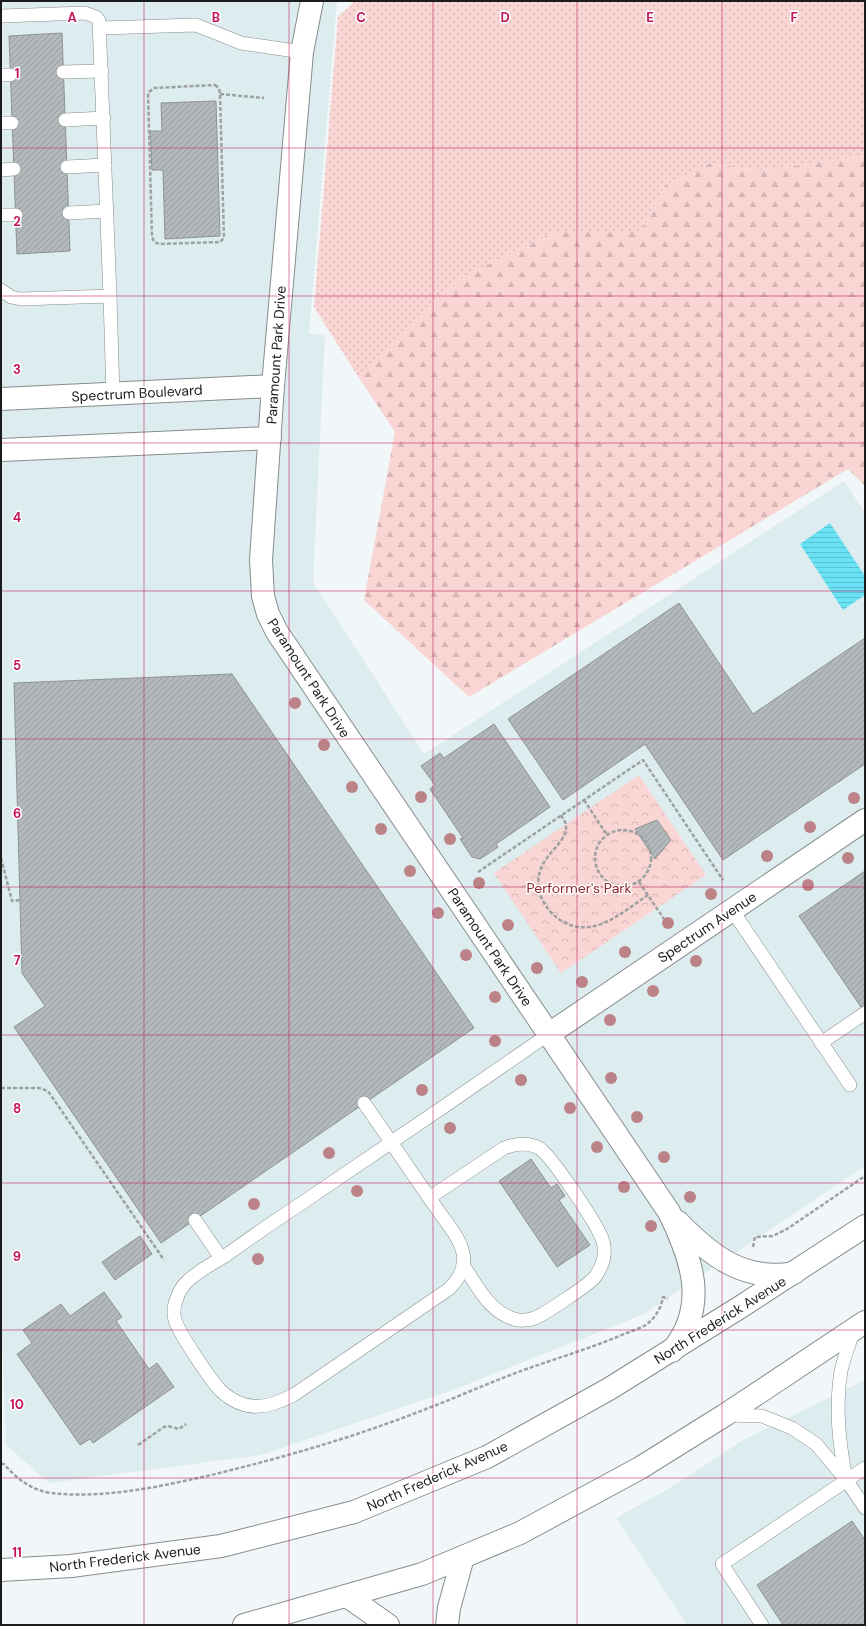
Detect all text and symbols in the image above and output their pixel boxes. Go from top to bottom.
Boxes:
text: A [67,9,77,26]
text: B [212,9,220,26]
text: C [356,9,366,26]
text: D [500,9,510,26]
text: E [646,9,654,26]
text: F [790,9,798,26]
text: 1 [15,65,19,82]
text: 2 [13,213,21,230]
street label: Paramount Park Drive [262,285,290,425]
text: 3 [13,361,21,378]
street label: Spectrum Boulevard [71,381,203,405]
text: 4 [13,509,21,526]
street label: Paramount Park Drive [264,615,354,741]
text: 5 [13,657,21,674]
text: 6 [13,805,21,822]
park label: Performer's Park [526,879,632,897]
street label: Paramount Park Drive [444,884,536,1010]
street label: Spectrum Avenue [654,887,760,967]
text: 7 [14,952,21,969]
text: 8 [13,1100,21,1117]
text: 9 [13,1248,21,1265]
street label: North Frederick Avenue [651,1272,789,1368]
text: 10 [10,1396,24,1413]
street label: North Frederick Avenue [364,1437,510,1515]
street label: North Frederick Avenue [48,1540,202,1576]
text: 11 [12,1544,22,1561]

